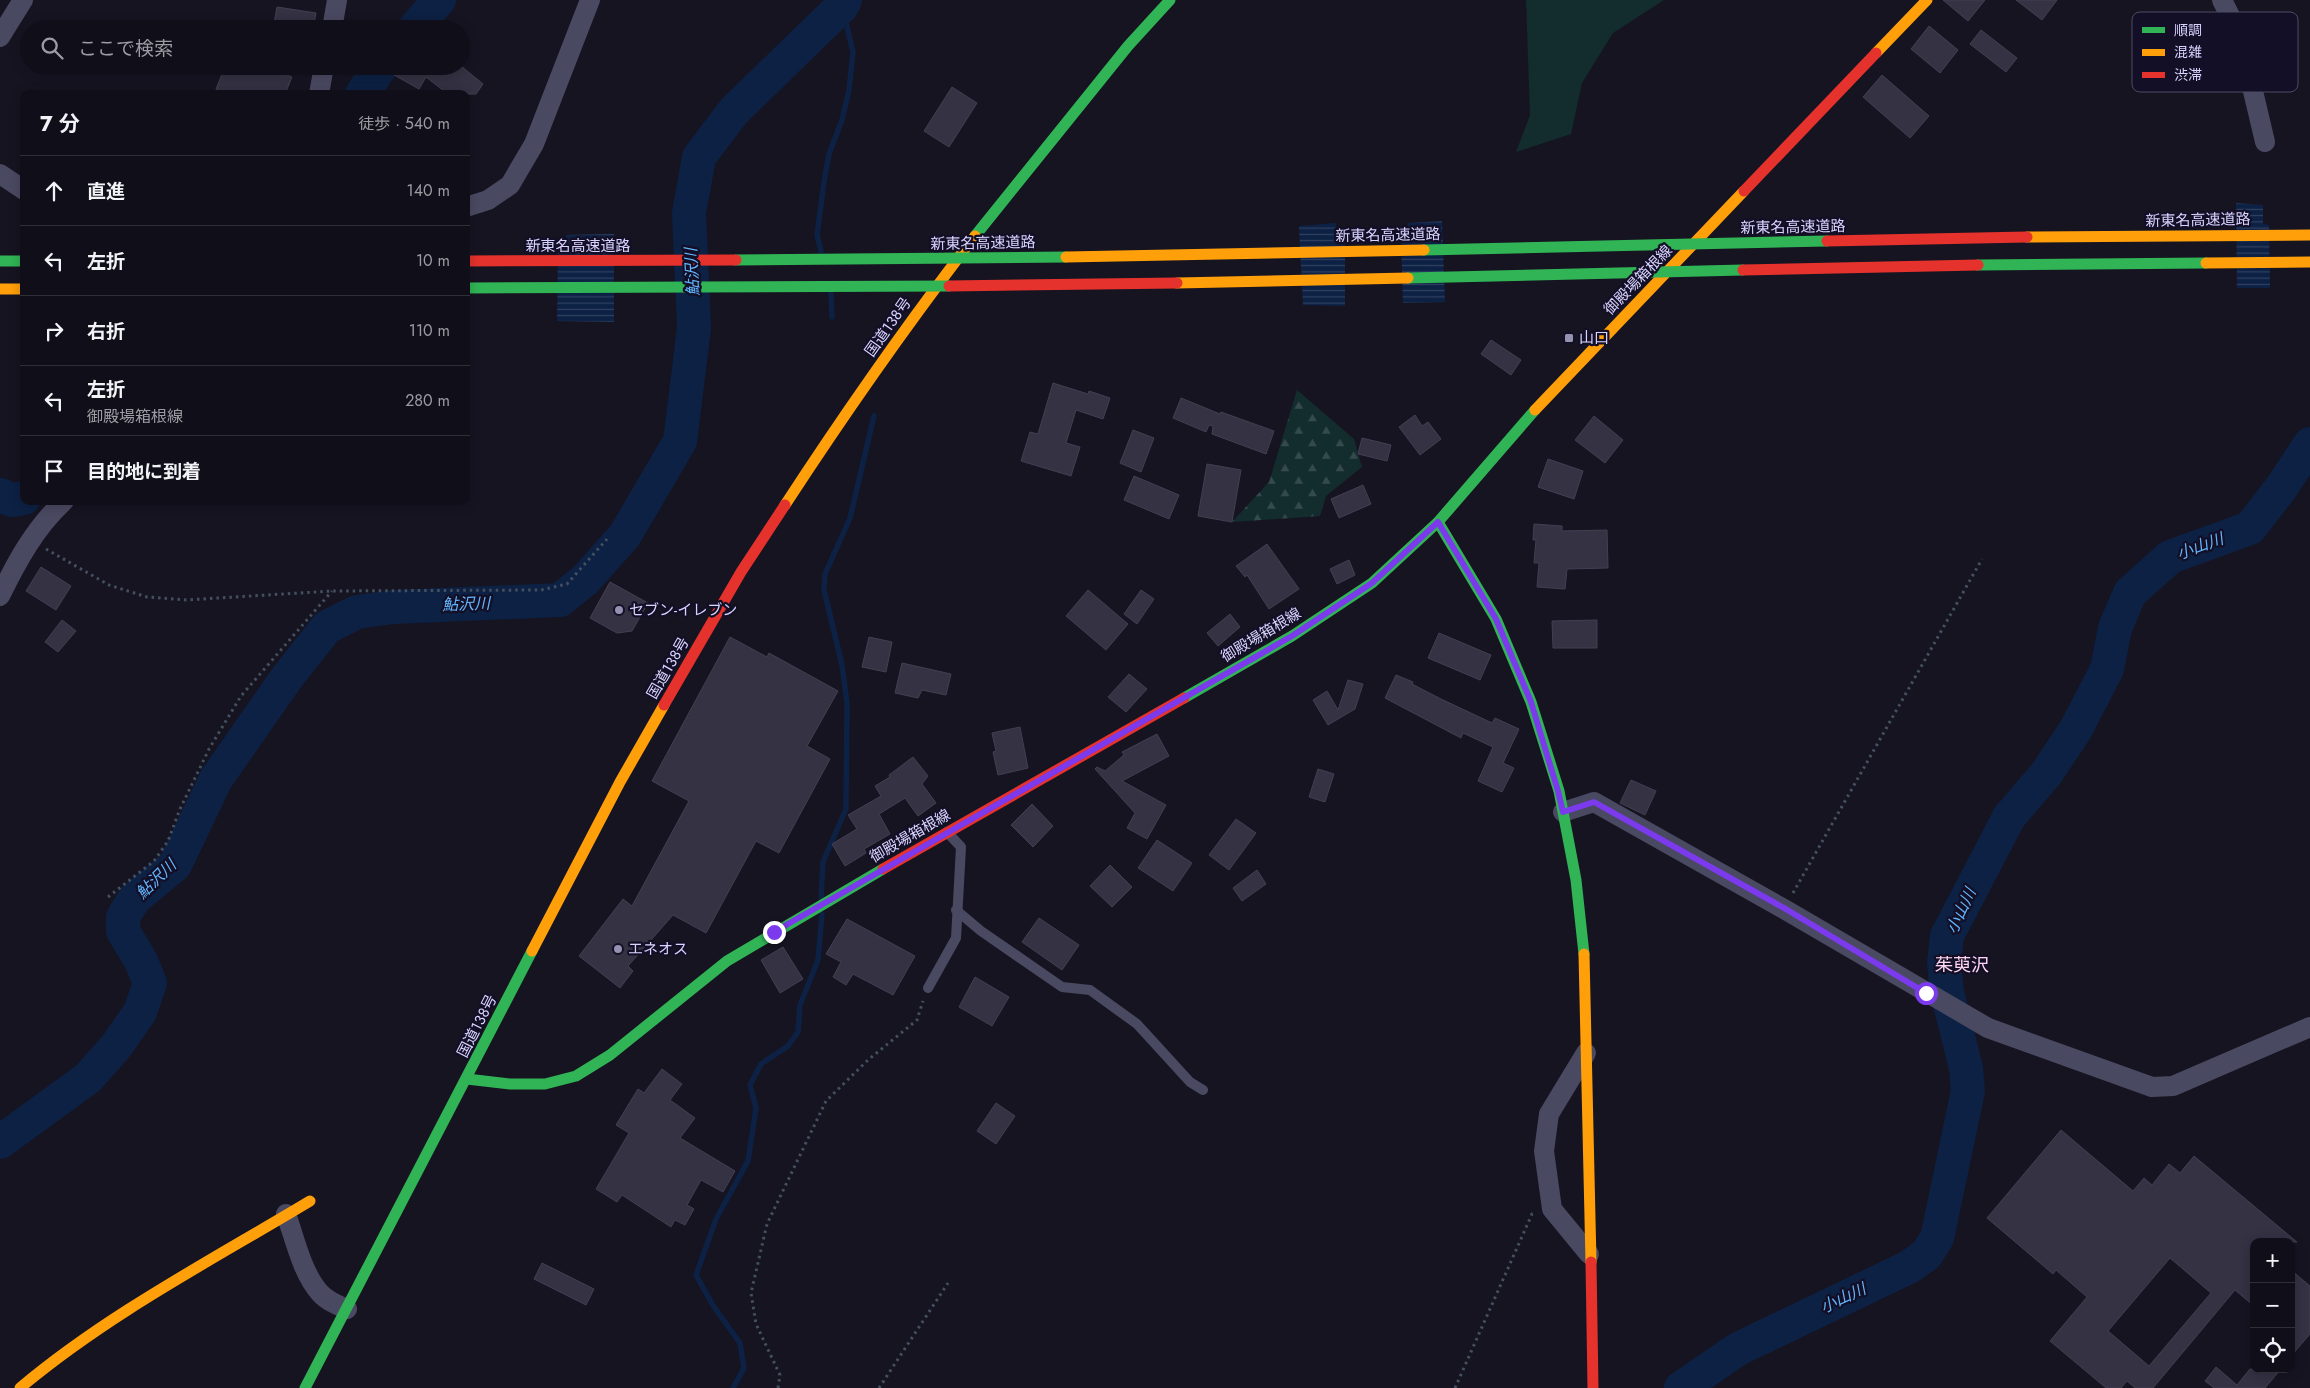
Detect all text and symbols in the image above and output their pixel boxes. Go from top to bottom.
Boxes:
legend [2132,12,2298,92]
search box [20,20,470,75]
text: 順調 [2174,20,2202,40]
icon: search [38,34,66,62]
text: ここで検索 [78,35,173,62]
text: 混雑 [2174,42,2202,62]
text: 渋滞 [2174,65,2202,85]
text: 7 分 [40,109,80,139]
text: 徒歩 · 540 m [358,112,450,135]
icon: ahead [40,177,68,205]
text: 直進 [87,178,125,205]
text: 140 m [407,179,450,202]
street label: 新東名高速道路 [2145,208,2251,232]
street label: 新東名高速道路 [1740,215,1846,239]
street label: 新東名高速道路 [1335,223,1441,247]
street label: 新東名高速道路 [930,231,1036,255]
street label: 新東名高速道路 [525,235,631,257]
street label: 御殿場箱根線 [1599,240,1677,320]
water label: 鮎沢川 [679,245,705,297]
icon: left [40,247,68,275]
text: 左折 [87,248,125,275]
text: 10 m [416,249,450,272]
street label: 国道138号 [859,293,917,361]
icon: right [40,317,68,345]
text: 右折 [87,318,125,345]
text: 110 m [409,319,450,342]
place label: 山口 [1579,327,1609,349]
marker: 山口 [1563,332,1575,344]
text: 左折 [87,376,125,403]
icon: left [40,387,68,415]
text: 280 m [405,389,450,412]
text: 御殿場箱根線 [87,405,183,428]
icon: arrive [40,457,68,485]
text: 目的地に到着 [87,458,201,485]
water label: 小山川 [2174,526,2228,565]
water label: 鮎沢川 [442,592,492,616]
place label: セブン-イレブン [629,599,737,621]
street label: 御殿場箱根線 [1217,602,1305,668]
marker: セブン-イレブン [613,604,625,616]
street label: 国道138号 [641,633,695,703]
street label: 御殿場箱根線 [866,804,954,868]
water label: 鮎沢川 [131,853,183,904]
water label: 小山川 [1940,883,1982,938]
route end [763,921,786,944]
place label: エネオス [628,938,688,960]
marker: エネオス [612,943,624,955]
district label: 茱萸沢 [1935,952,1989,978]
route start [1915,982,1938,1005]
street label: 国道138号 [452,991,502,1061]
map controls [2250,1238,2295,1373]
button: + [2250,1238,2295,1283]
water label: 小山川 [1816,1277,1871,1319]
button: − [2250,1283,2295,1328]
button: locate [2250,1328,2295,1373]

